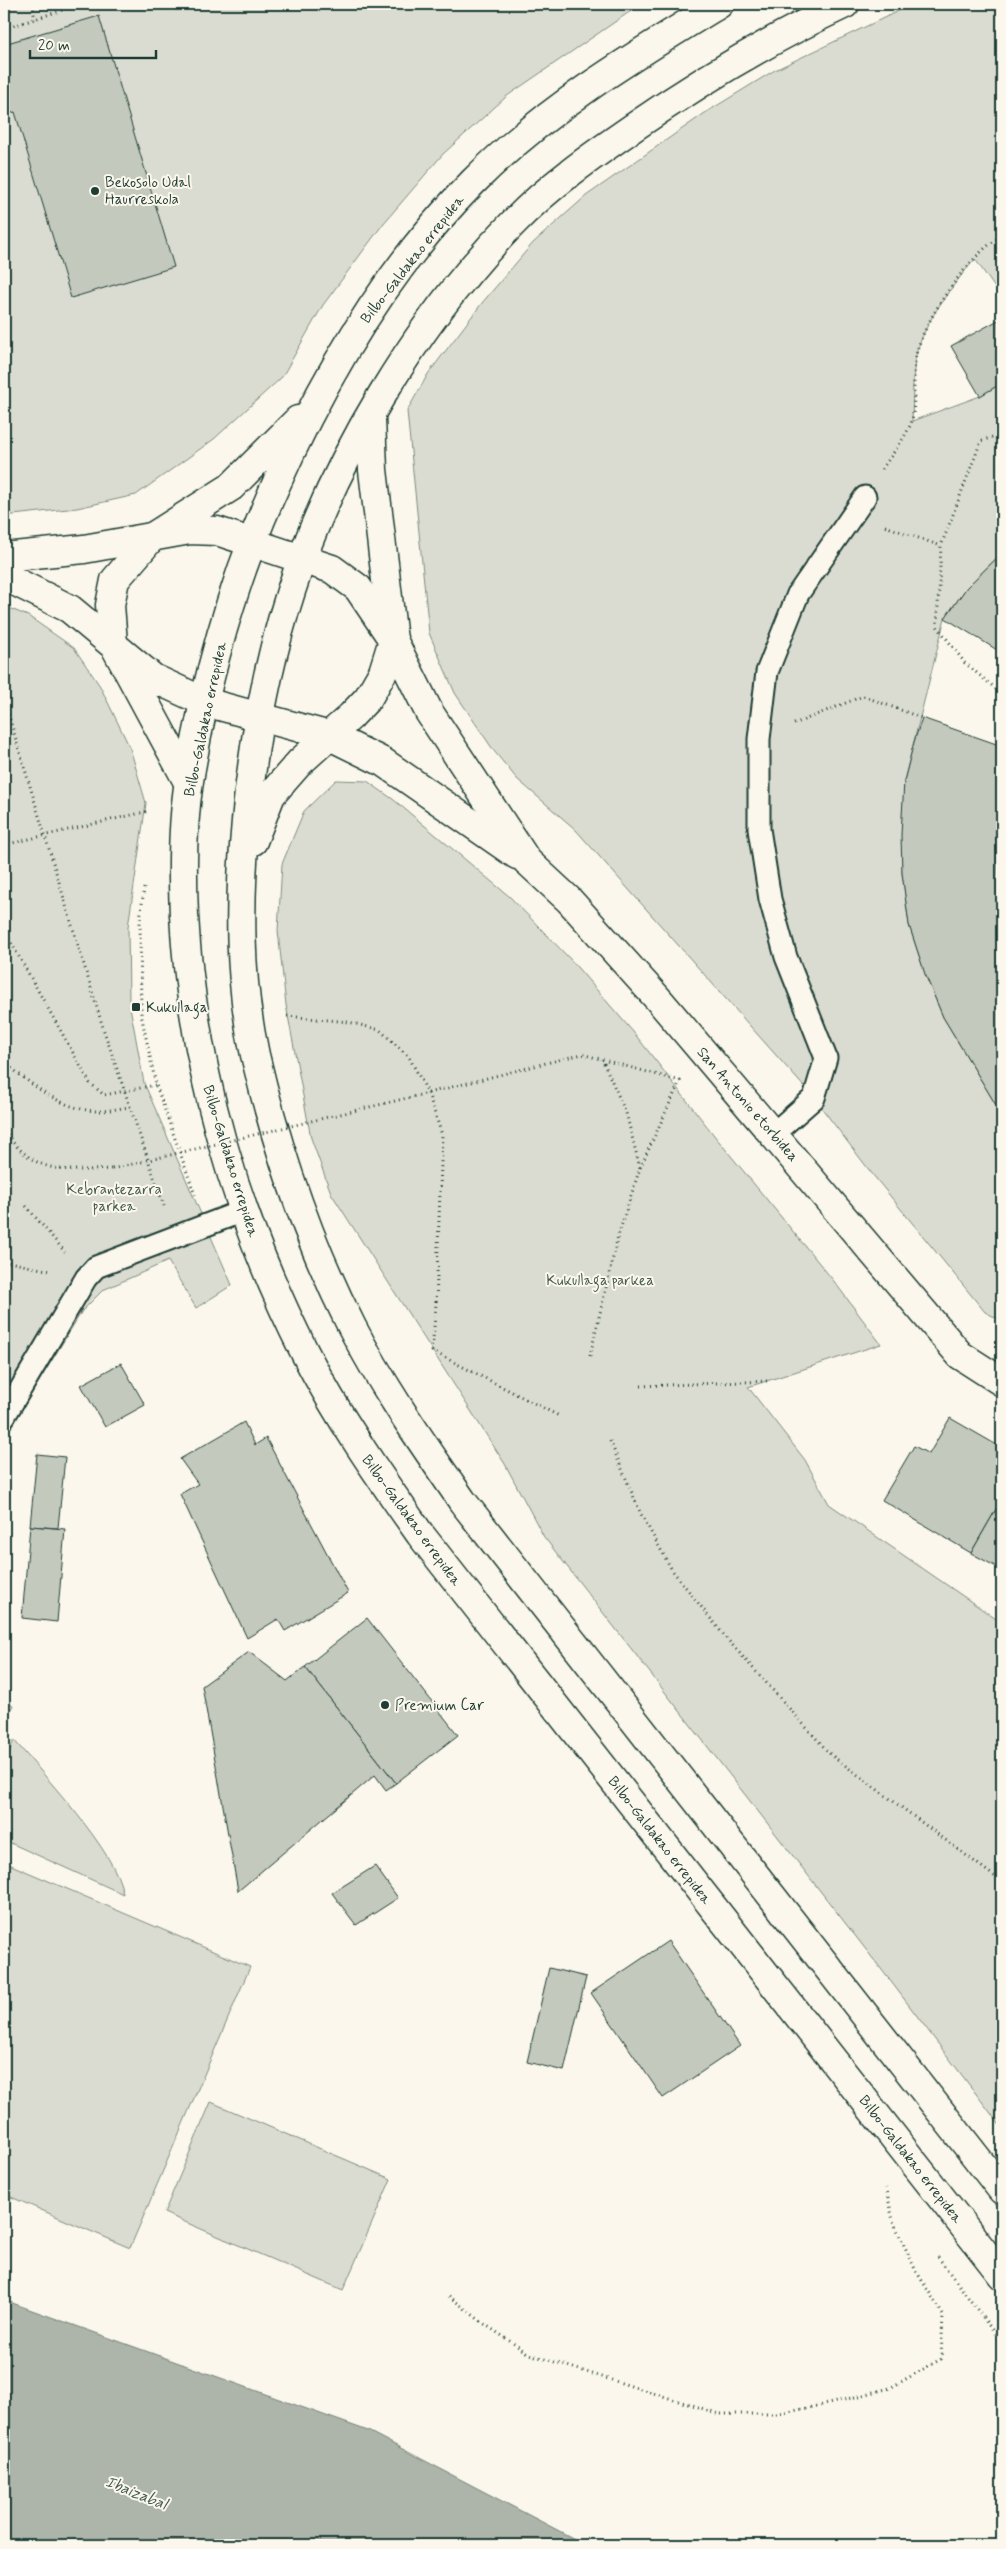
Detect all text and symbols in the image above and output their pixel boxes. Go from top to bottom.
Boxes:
scale bar [30,28,156,60]
text: 20 m [38,36,70,56]
place label: Bekosolo Udal Haurreskola [105,173,191,210]
marker: Bekosolo Udal Haurreskola [89,185,101,197]
street label: Bilbo-Galdakao errepidea [356,191,470,328]
street label: Bilbo-Galdakao errepidea [180,639,232,798]
place label: Kukullaga [146,998,208,1019]
marker: Kukullaga [130,1001,142,1013]
street label: San Antonio etorbidea [692,1043,803,1166]
street label: Bilbo-Galdakao errepidea [197,1083,263,1241]
park label: Kebrantezarra parkea [66,1180,162,1217]
park label: Kukullaga parkea [546,1271,654,1292]
street label: Bilbo-Galdakao errepidea [357,1451,466,1591]
place label: Premium Car [395,1696,484,1716]
marker: Premium Car [379,1699,391,1711]
street label: Bilbo-Galdakao errepidea [603,1772,716,1910]
street label: Bilbo-Galdakao errepidea [854,2091,967,2229]
water label: Ibaizabal [102,2471,171,2516]

